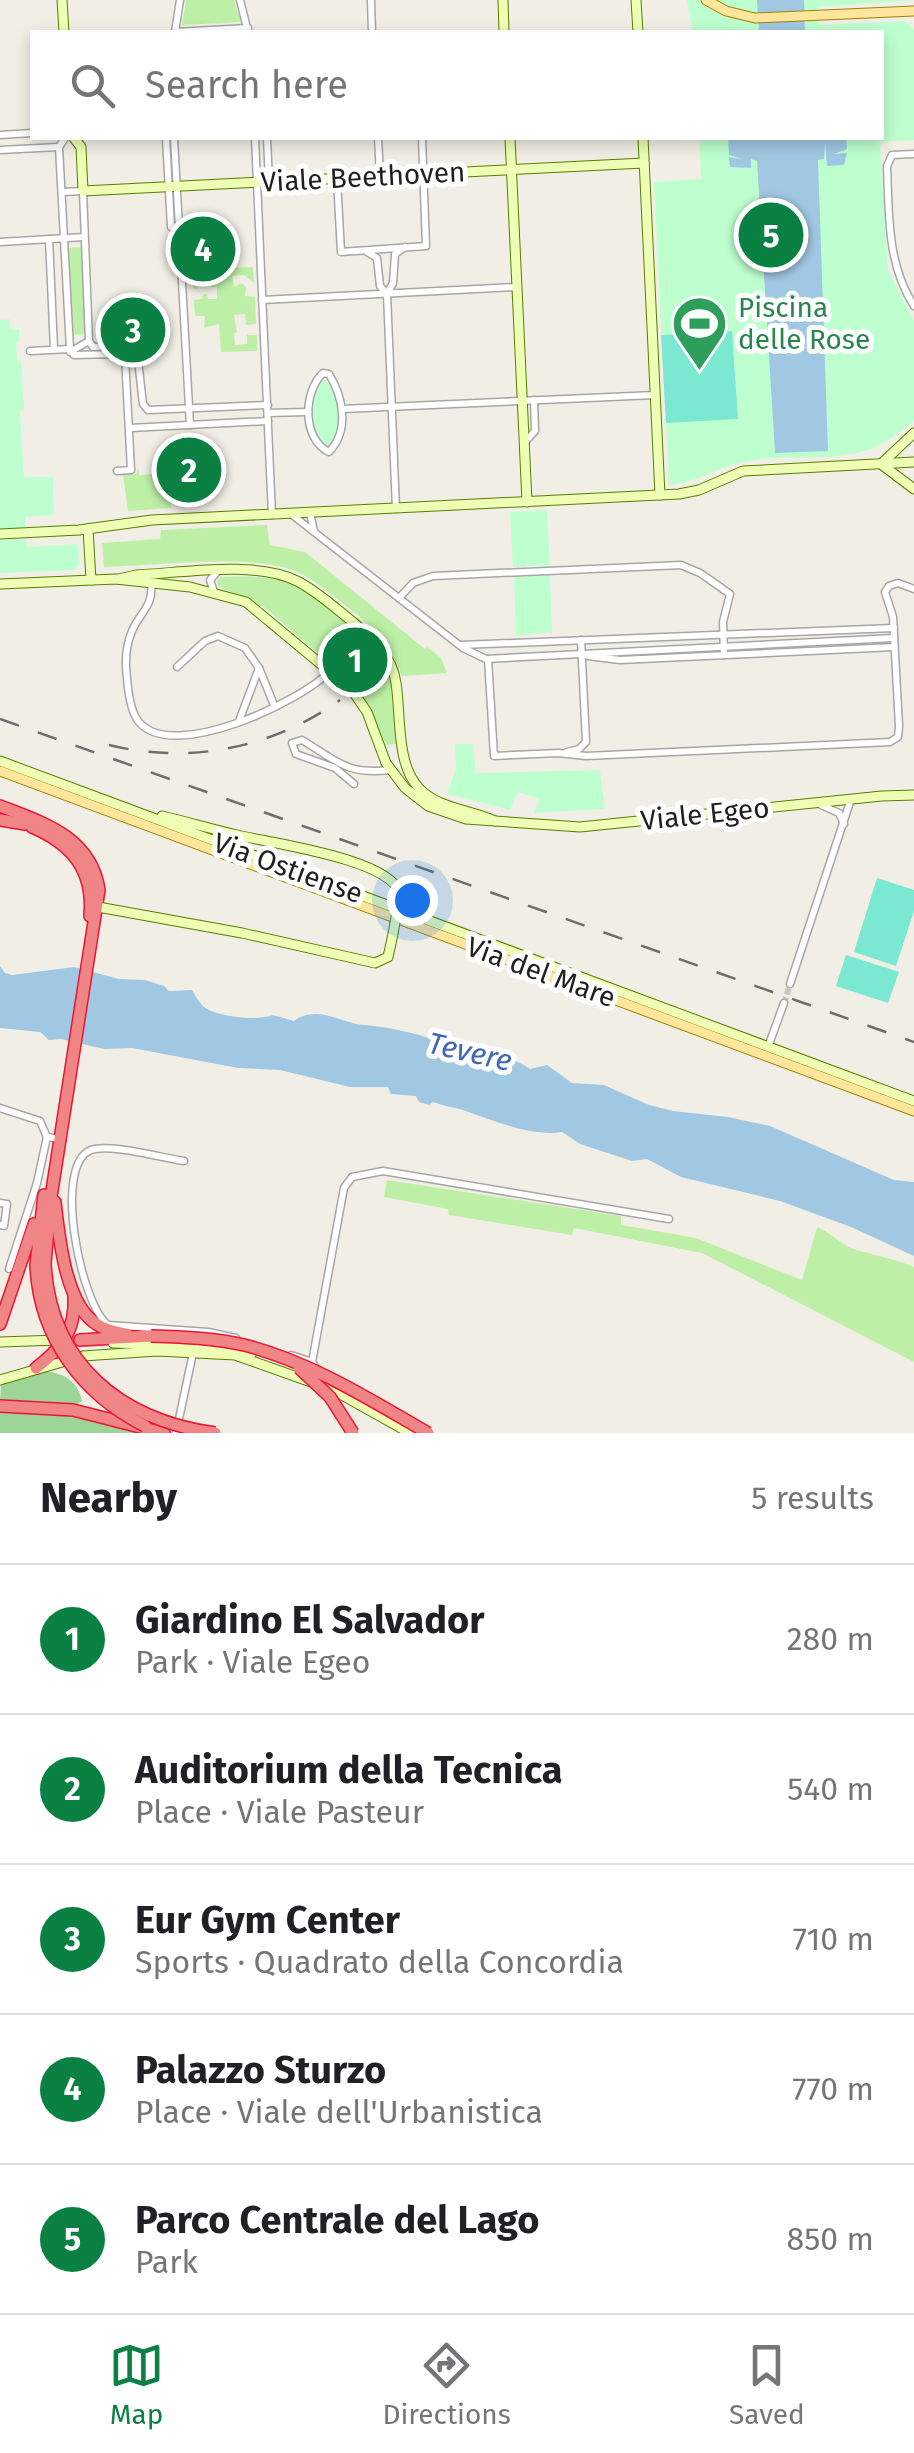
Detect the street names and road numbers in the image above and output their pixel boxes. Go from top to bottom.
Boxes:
street label: Viale Beethoven [260,155,466,199]
street label: Viale Egeo [639,791,771,837]
street label: Via Ostiense [209,826,367,910]
street label: Via del Mare [462,930,620,1014]

